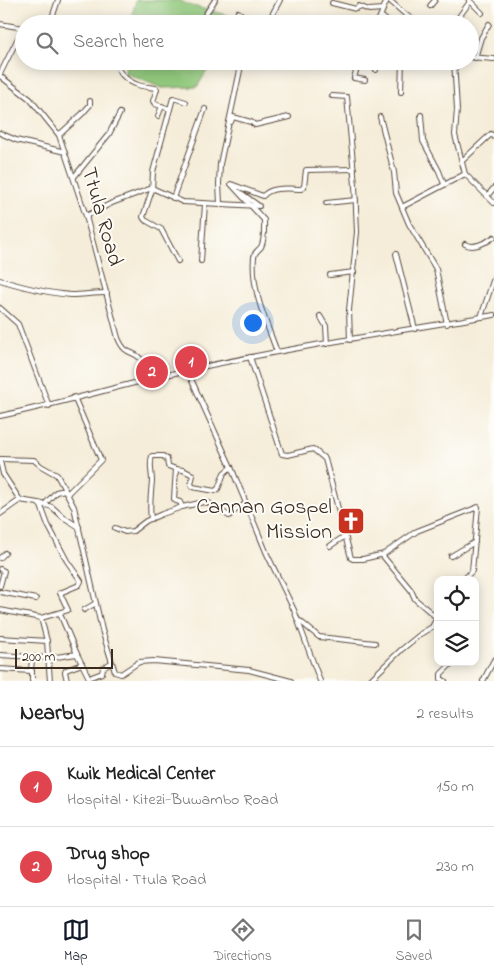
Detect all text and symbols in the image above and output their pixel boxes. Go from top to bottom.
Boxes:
search box [15,15,479,70]
icon: search [33,29,61,57]
text: Search here [73,29,164,56]
street label: Ttula Road [72,164,130,270]
your location [240,310,266,336]
pin: 1 [175,343,207,381]
pin: 2 [136,353,168,391]
place label: Cannan Gospel Mission [196,492,332,549]
church icon: Cannan Gospel Mission [336,506,366,536]
map controls [434,576,479,666]
button: locate [434,576,479,621]
button: layers [434,621,479,666]
scale bar [15,646,112,669]
text: 200 m [22,647,55,668]
text: Nearby [20,699,84,729]
text: 2 results [416,702,474,726]
text: Kwik Medical Center [67,761,215,788]
text: 1 [33,775,39,799]
text: 150 m [436,775,474,799]
text: Hospital · Kitezi-Buwambo Road [67,788,278,812]
text: Drug shop [67,841,150,868]
text: 2 [32,855,40,879]
text: 230 m [436,855,474,879]
text: Hospital · Ttula Road [67,868,206,892]
tab: Map [62,916,90,967]
tab: Directions [214,916,272,967]
tab: Saved [396,916,432,967]

